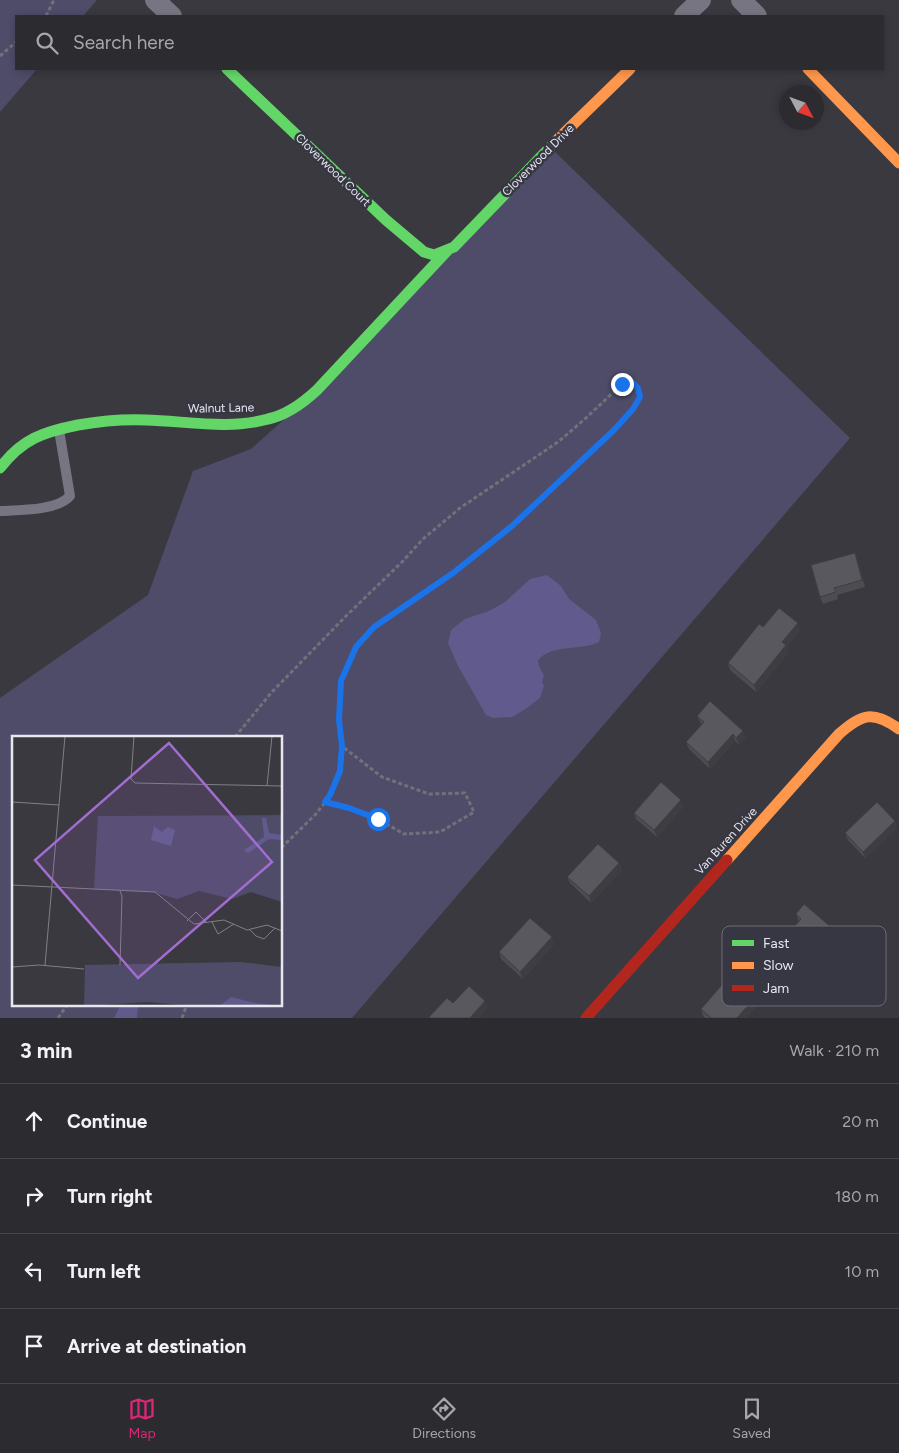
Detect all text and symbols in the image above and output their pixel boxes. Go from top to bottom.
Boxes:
search box [15,15,884,70]
icon: search [33,29,61,57]
text: Search here [73,31,175,54]
north arrow [779,85,824,130]
street label: Cloverwood Drive [499,121,577,199]
street label: Cloverwood Court [293,131,374,210]
route end [611,373,634,396]
street label: Walnut Lane [188,400,255,416]
inset map [12,736,282,1006]
street label: Van Buren Drive [692,804,760,878]
route start [367,808,390,831]
legend [722,926,886,1006]
text: Fast [763,935,789,952]
text: Slow [763,957,794,974]
text: Jam [763,980,789,997]
text: 3 min [20,1038,72,1063]
text: Walk · 210 m [790,1041,879,1060]
icon: ahead [20,1107,48,1135]
text: Continue [67,1110,147,1133]
text: 20 m [842,1112,879,1131]
icon: right [20,1182,48,1210]
text: Turn right [67,1185,153,1208]
text: 180 m [835,1187,879,1206]
icon: left [20,1257,48,1285]
text: Turn left [67,1260,141,1283]
text: 10 m [845,1262,879,1281]
icon: arrive [20,1332,48,1360]
text: Arrive at destination [67,1335,246,1358]
tab: Map [128,1395,156,1442]
tab: Directions [412,1395,476,1442]
tab: Saved [732,1395,771,1442]

